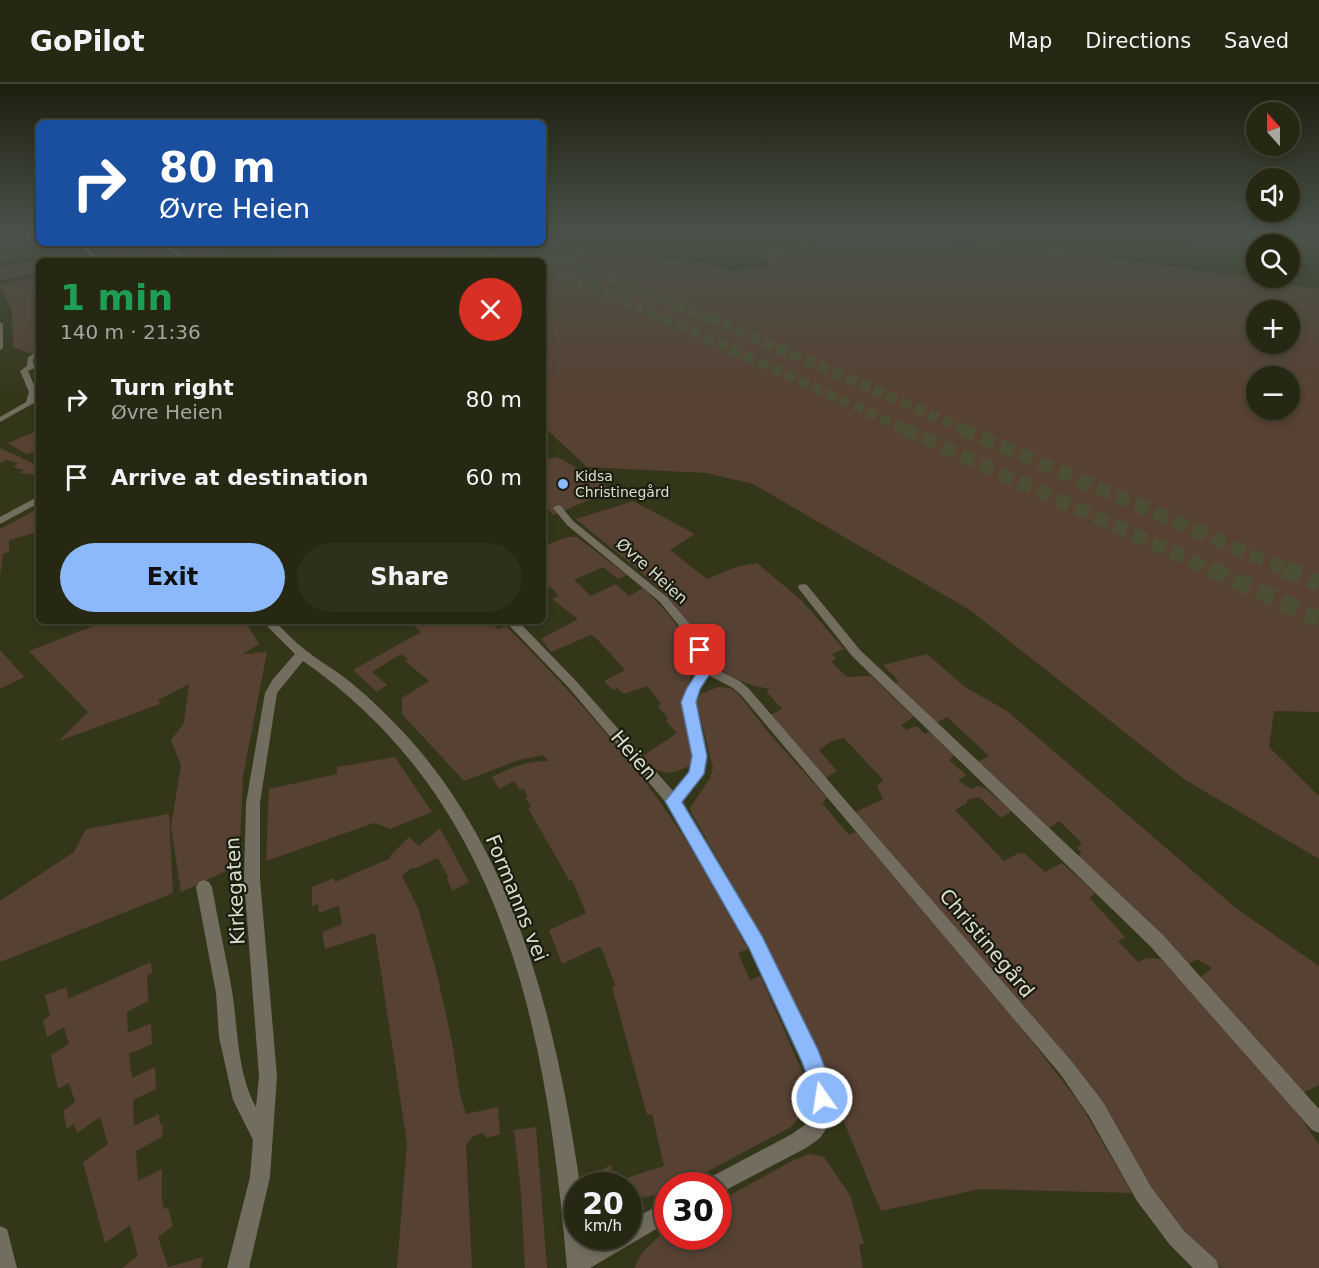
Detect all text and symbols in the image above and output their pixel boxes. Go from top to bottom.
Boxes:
text: GoPilot [30,25,145,58]
text: Map [1008,29,1052,53]
text: Directions [1085,29,1191,53]
text: Saved [1224,29,1289,53]
north arrow [1246,102,1300,156]
map controls [1246,102,1300,420]
text: 80 m [159,143,276,192]
icon: right [60,144,138,222]
button: sound [1246,168,1300,222]
text: Øvre Heien [159,193,310,224]
button: search [1246,234,1300,288]
text: 1 min [60,277,173,318]
button: close [459,278,522,341]
button: + [1246,300,1300,354]
text: 140 m · 21:36 [60,320,201,344]
button: − [1246,366,1300,420]
text: Turn right [111,375,234,400]
icon: right [60,383,93,416]
text: 80 m [466,387,522,412]
text: Øvre Heien [111,400,223,424]
icon: arrive [60,461,93,494]
text: Arrive at destination [111,465,368,490]
text: 60 m [466,465,522,490]
place label: Kidsa Christinegård [575,468,669,500]
marker: Kidsa Christinegård [556,477,570,491]
street label: Øvre Heien [612,534,692,608]
button: Exit [60,543,285,612]
button: Share [297,543,522,612]
pin [674,624,725,675]
icon: arrive [683,633,716,666]
street label: Heien [606,725,662,785]
street label: Formanns vei [481,831,553,965]
street label: Kirkegaten [220,837,250,945]
street label: Christinegård [934,884,1040,1002]
position arrow [790,1066,854,1130]
speed limit sign: 30 [654,1172,732,1250]
text: 20 [582,1186,624,1221]
text: km/h [584,1217,622,1235]

